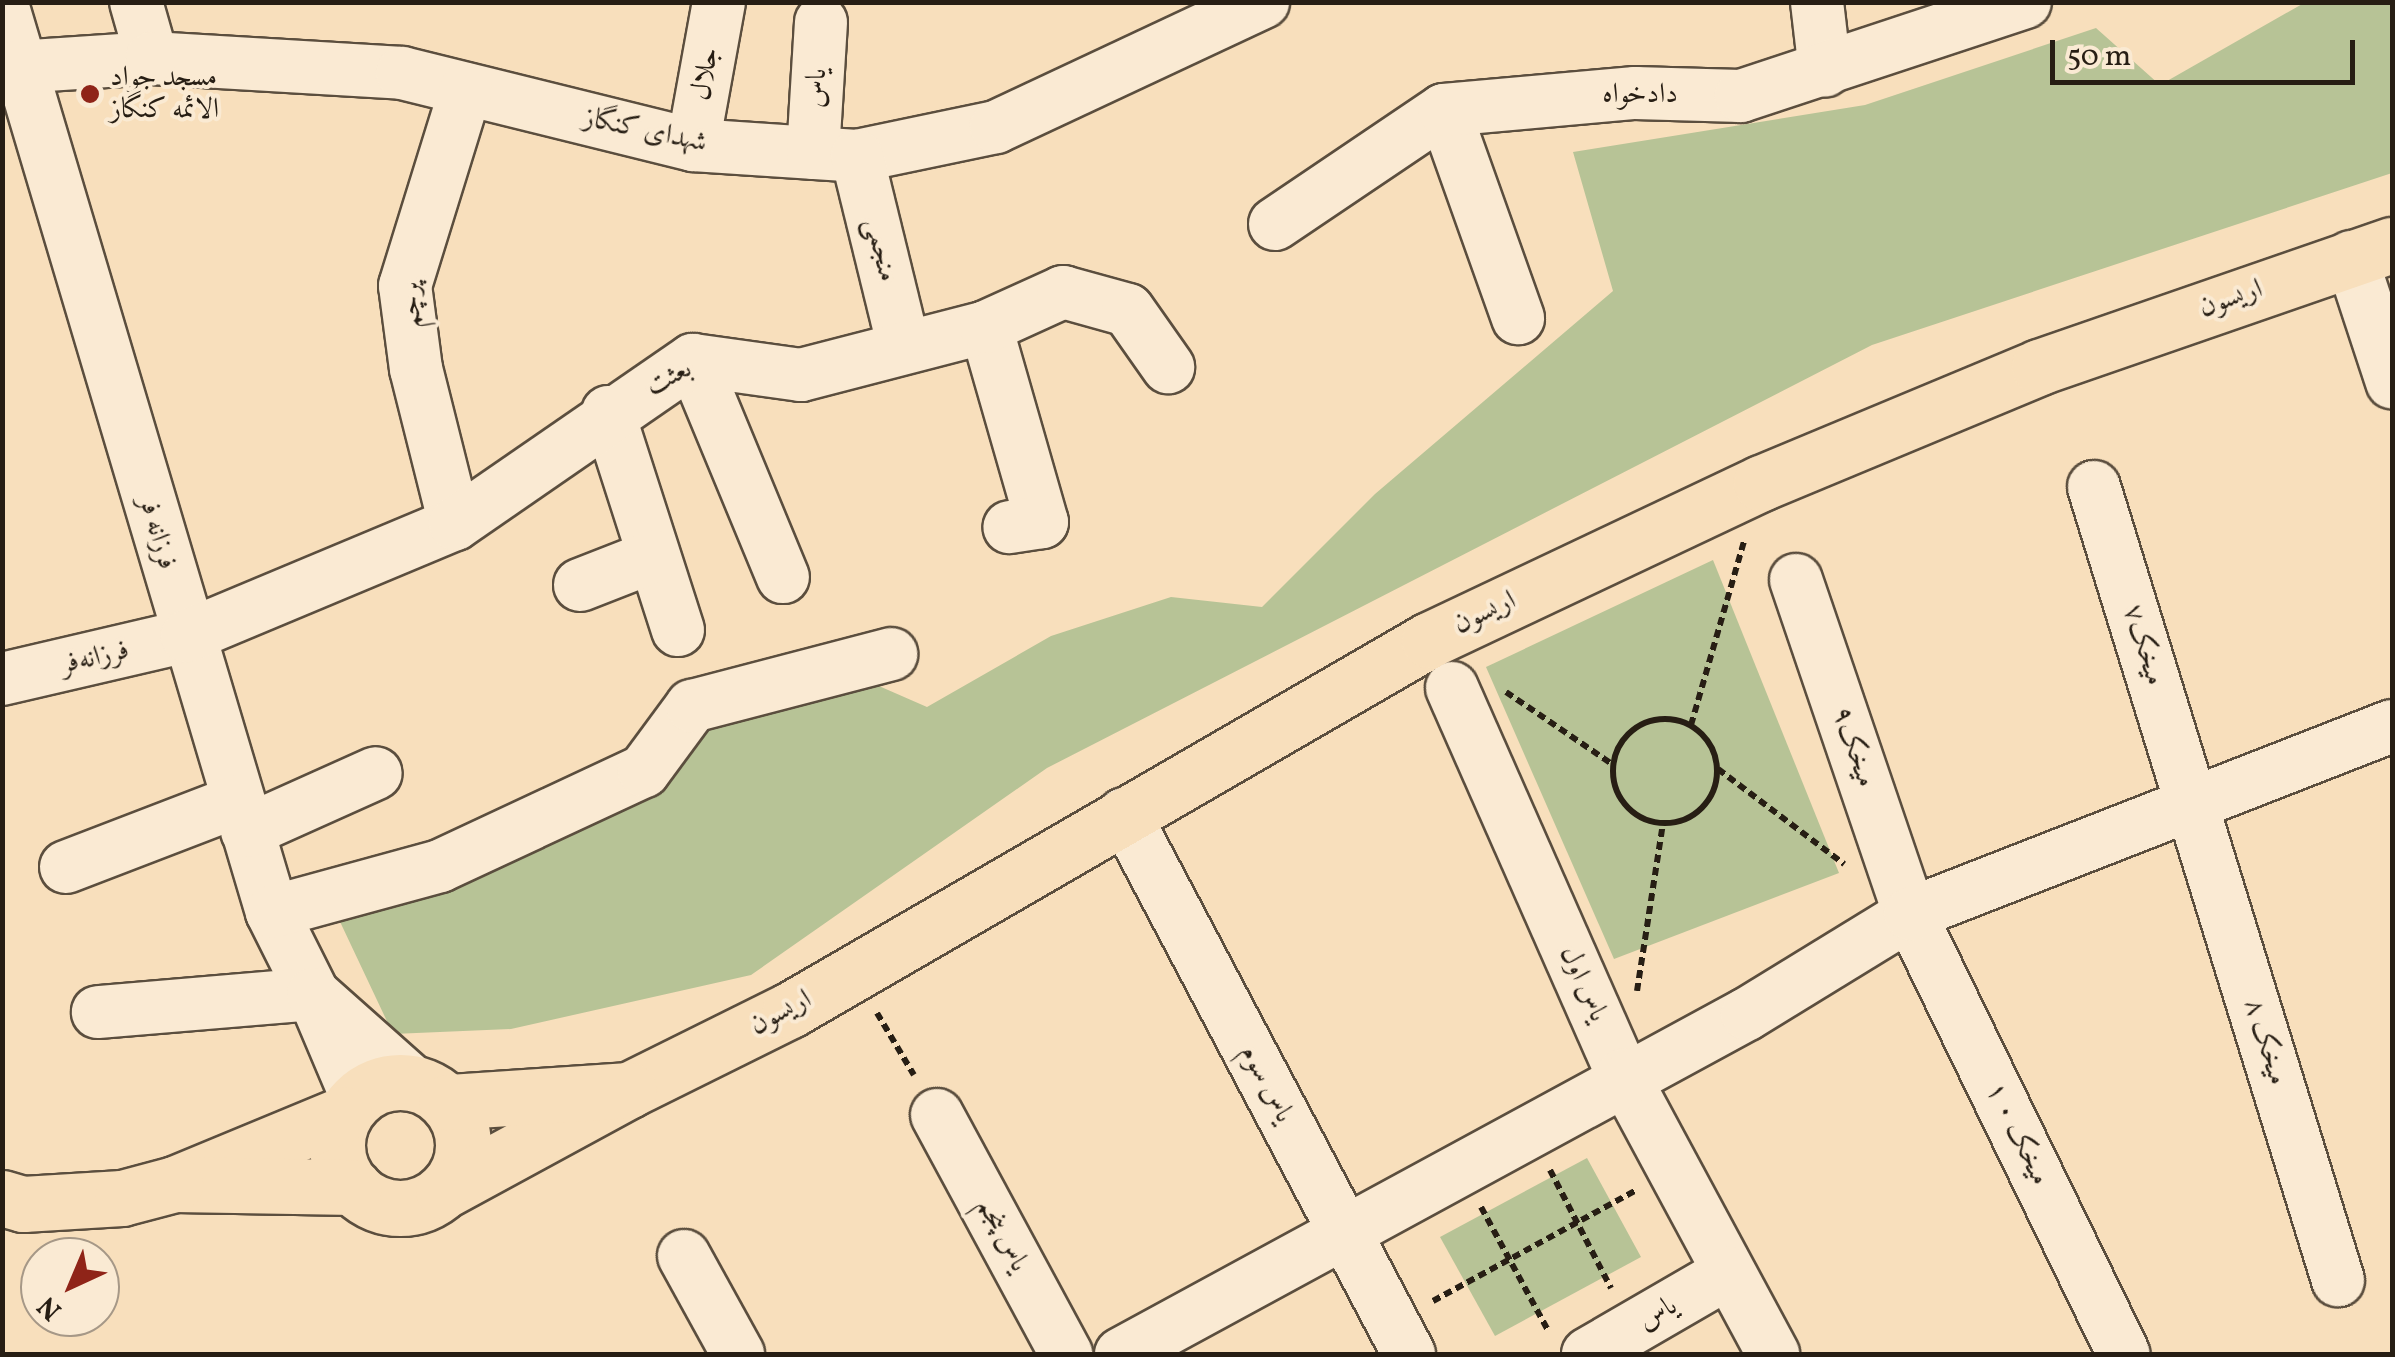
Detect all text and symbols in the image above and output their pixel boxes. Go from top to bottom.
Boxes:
scale bar [2055,20,2360,82]
text: 50 m [2067,36,2131,78]
street label: جلال [685,45,727,103]
place label: مسجد جواد الائمه کنگاز [110,61,219,127]
street label: یاس [799,67,835,109]
street label: دادخواه [1602,78,1678,112]
marker: مسجد جواد الائمه کنگاز [79,83,101,105]
street label: شهدای کنگاز [580,102,710,160]
street label: منجمی [856,215,904,285]
street label: اریسون [2195,273,2267,325]
street label: پرچم [394,281,430,329]
street label: بعثت [640,352,698,404]
street label: فرزانه فر [131,493,183,573]
street label: اریسون [1448,584,1522,642]
street label: میخک۷ [2115,600,2171,690]
street label: فرزانه‌فر [58,634,132,682]
street label: میخک۹ [1824,702,1882,792]
street label: یاس اول [1552,941,1614,1027]
street label: اریسون [744,983,818,1043]
street label: میخک ۸ [2236,995,2294,1089]
street label: یاس سوم [1232,1039,1300,1129]
street label: میخک ۰ ۱ [1978,1077,2056,1191]
street label: یاس پنجم [969,1192,1035,1278]
north arrow [20,1237,120,1337]
text: N [29,1286,71,1329]
street label: یاس [1632,1290,1684,1338]

